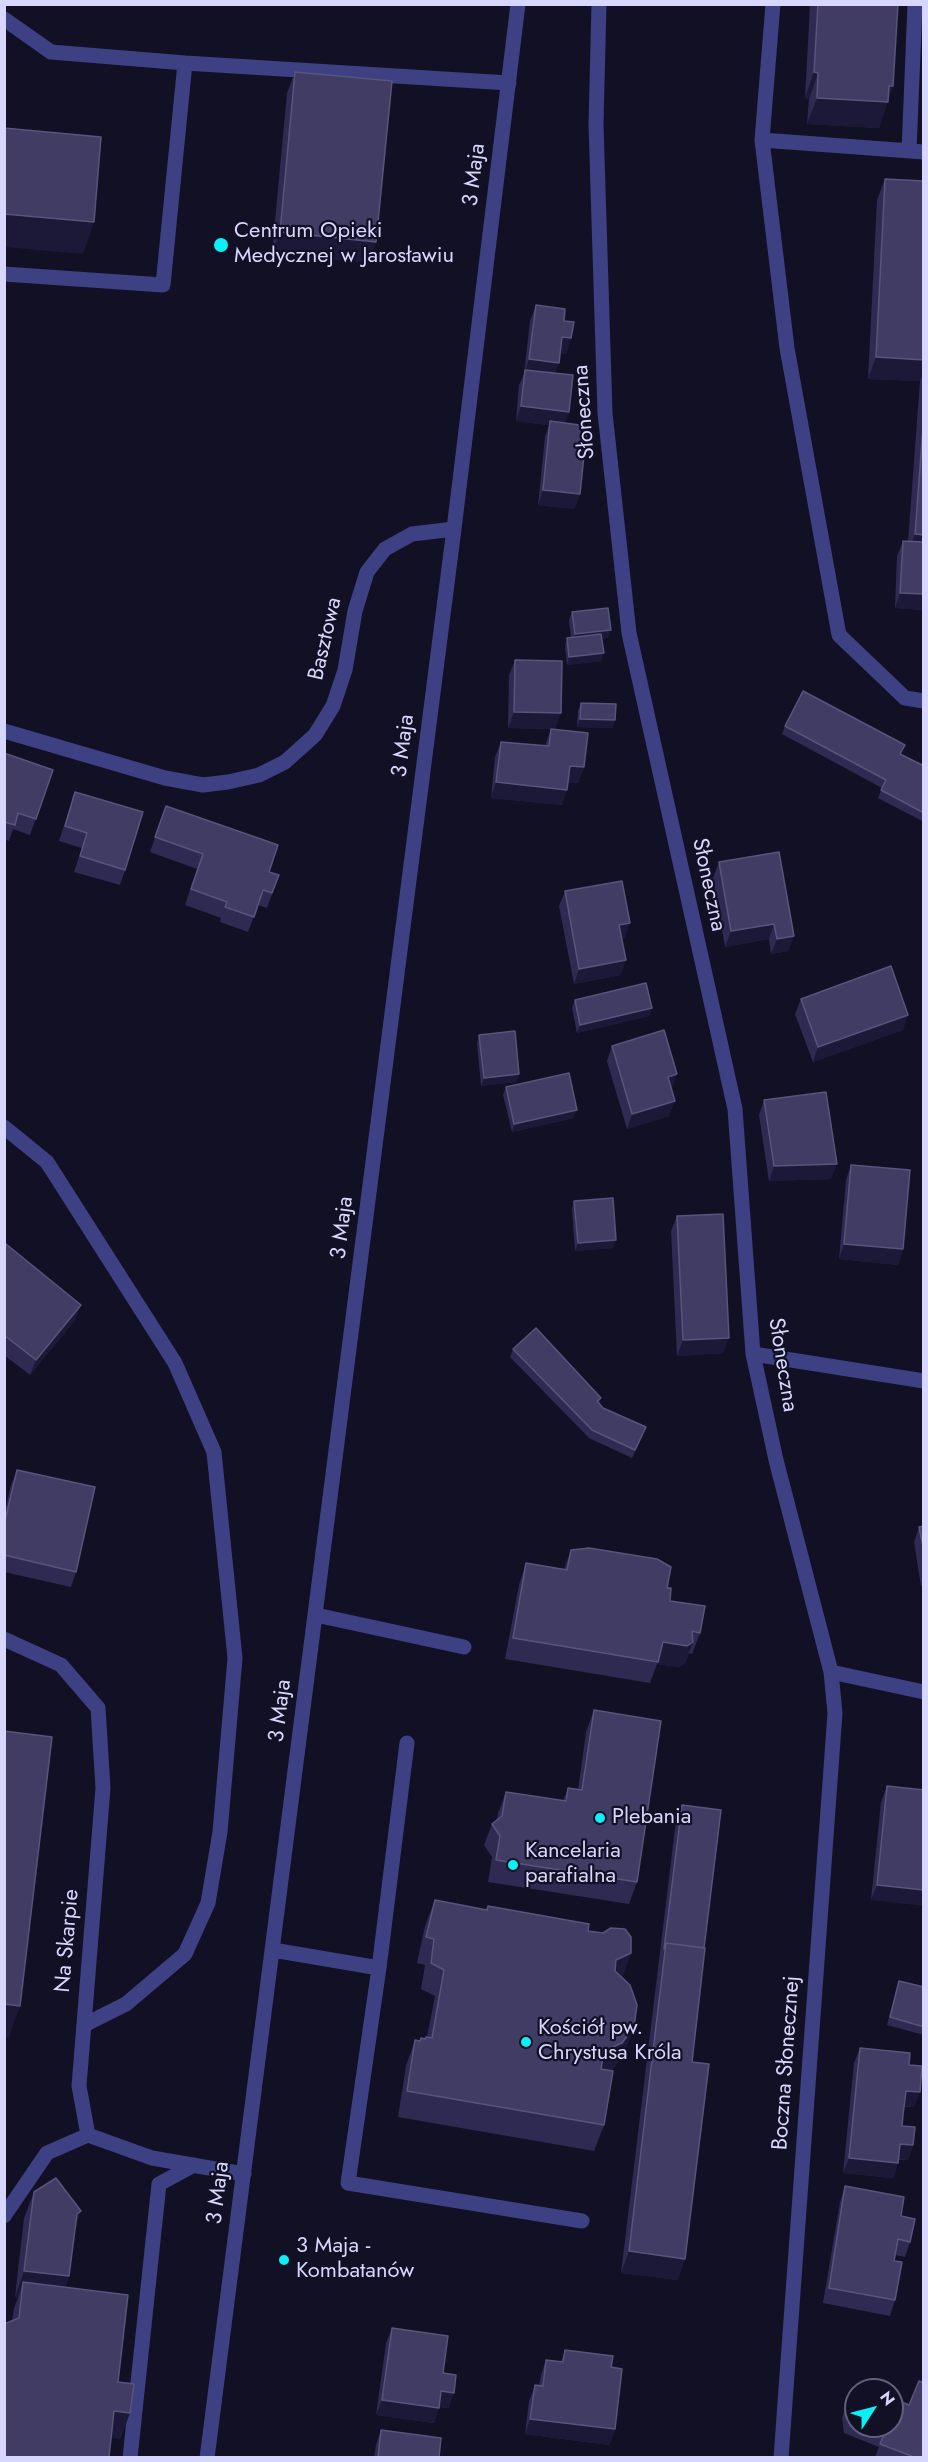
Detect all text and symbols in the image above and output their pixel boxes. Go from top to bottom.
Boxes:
street label: 3 Maja [458,142,492,208]
place label: Centrum Opieki Medycznej w Jarosławiu [234,219,454,270]
marker: Centrum Opieki Medycznej w Jarosławiu [212,236,230,254]
street label: Słoneczna [569,364,601,460]
street label: Basztowa [304,595,348,683]
street label: 3 Maja [387,713,421,779]
street label: Słoneczna [685,836,731,934]
street label: 3 Maja [326,1195,360,1261]
street label: Słoneczna [762,1316,802,1414]
street label: 3 Maja [264,1678,298,1744]
place label: Plebania [612,1805,691,1831]
marker: Plebania [593,1811,607,1825]
place label: Kancelaria parafialna [525,1839,621,1891]
marker: Kancelaria parafialna [506,1858,520,1872]
street label: Na Skarpie [50,1888,86,1994]
street label: Boczna Słonecznej [768,1975,806,2151]
place label: Kościół pw. Chrystusa Króla [538,2016,682,2068]
marker: Kościół pw. Chrystusa Króla [519,2035,533,2049]
street label: 3 Maja [202,2160,236,2226]
place label: 3 Maja - Kombatanów [296,2234,414,2286]
marker: 3 Maja - Kombatanów [277,2253,291,2267]
north arrow [844,2378,904,2438]
text: N [874,2386,900,2410]

